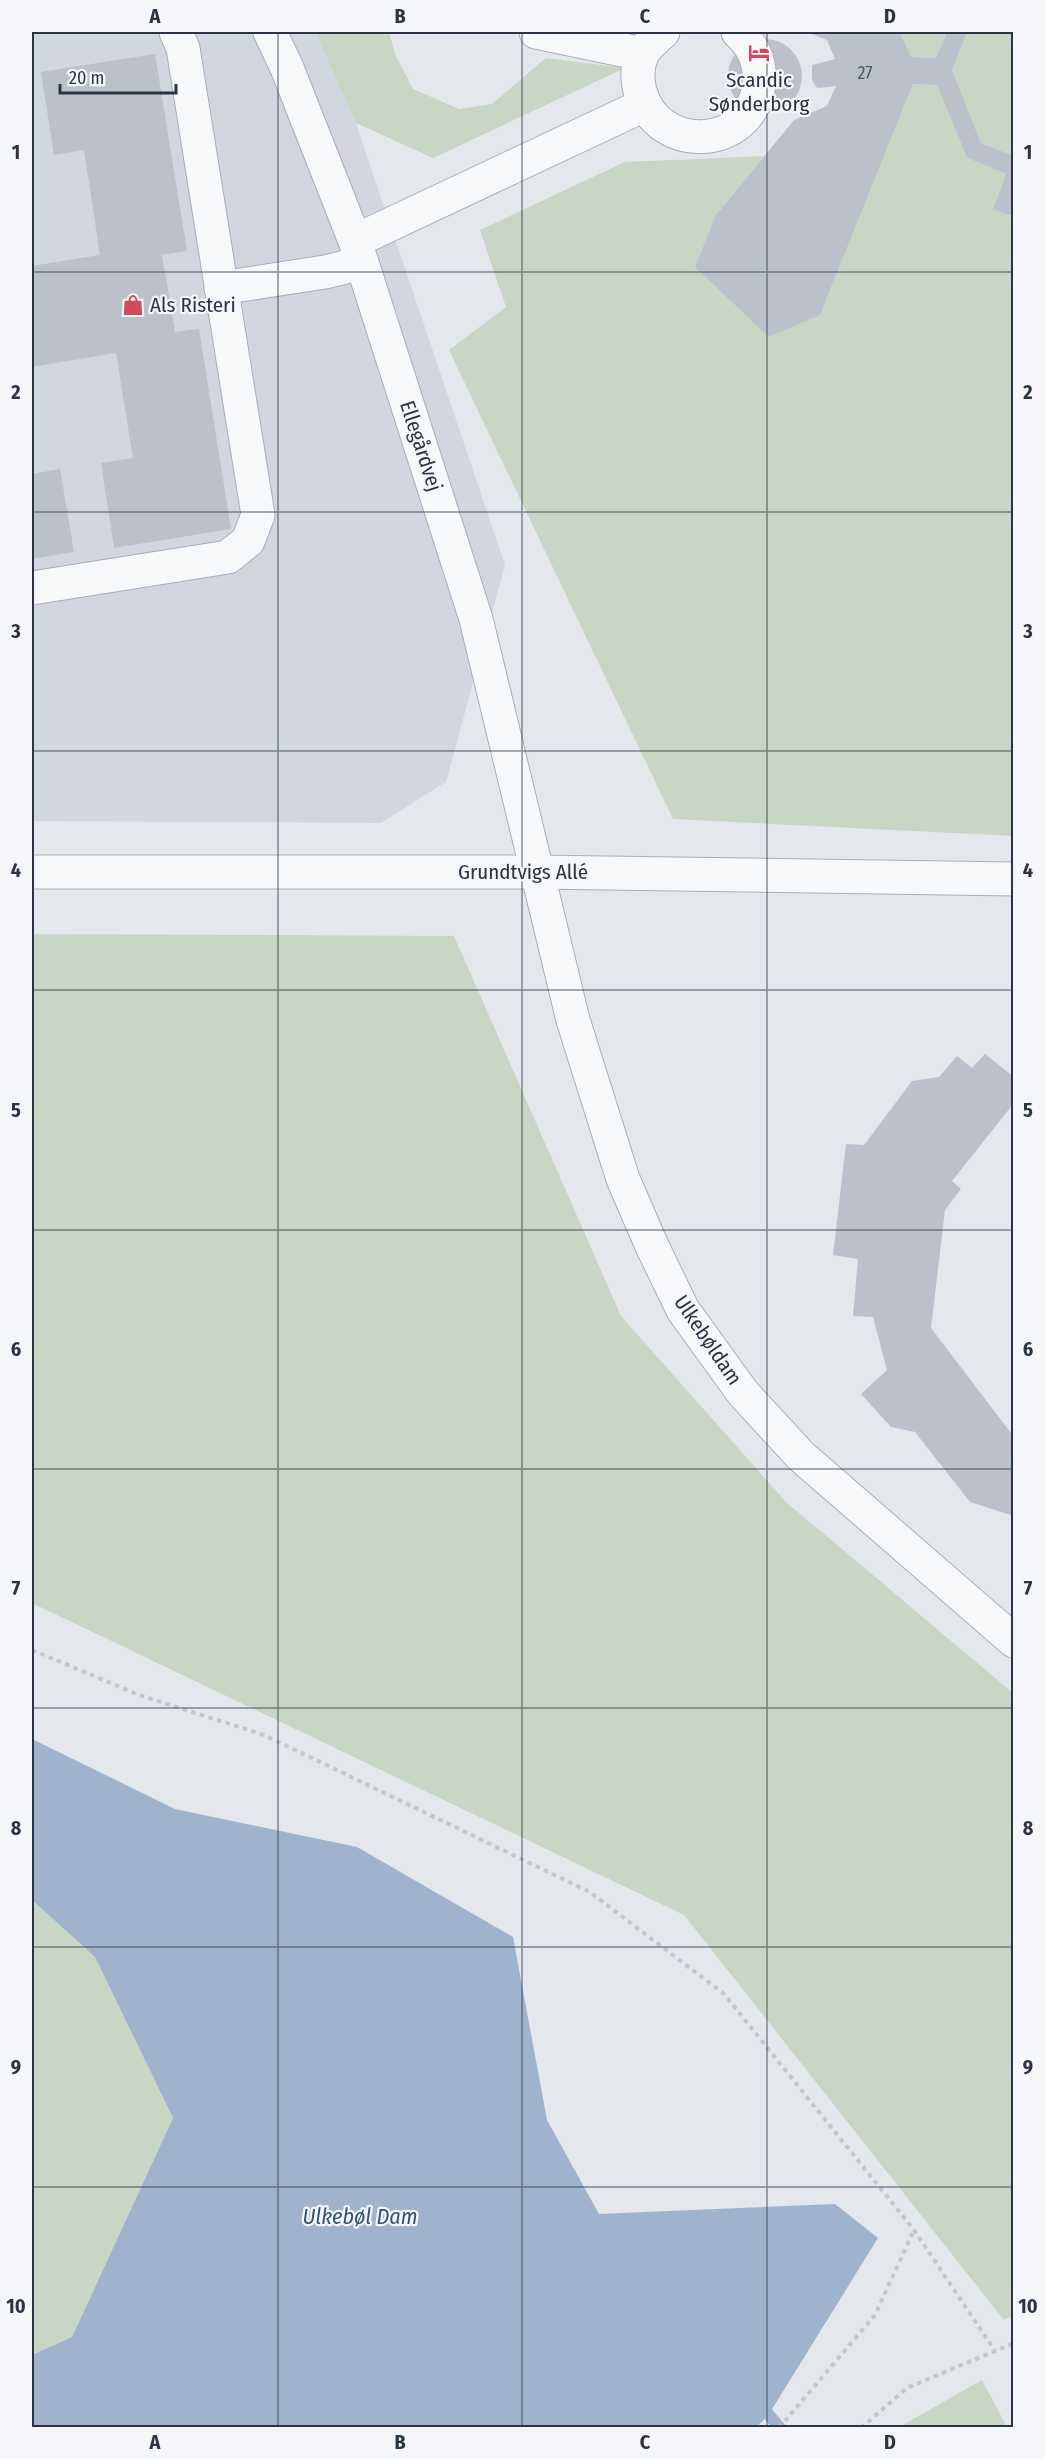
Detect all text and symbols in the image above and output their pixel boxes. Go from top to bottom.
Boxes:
text: A [149,4,162,28]
text: B [394,4,406,28]
text: C [640,4,651,28]
text: D [884,4,896,28]
hotel icon: Scandic Sønderborg [747,41,771,65]
scale bar [60,57,176,95]
house number: 27 [857,62,873,84]
text: 20 m [69,67,104,89]
place label: Scandic Sønderborg [709,67,809,117]
text: 1 [12,140,20,164]
text: 1 [1024,140,1032,164]
place label: Als Risteri [150,292,236,318]
shop icon: Als Risteri [121,293,145,317]
text: 2 [10,380,21,404]
text: 2 [1022,380,1033,404]
street label: Ellegårdvej [394,397,448,495]
text: 3 [10,619,21,643]
text: 3 [1022,619,1033,643]
text: 4 [11,858,21,882]
text: 4 [1023,858,1033,882]
street label: Grundtvigs Allé [458,859,588,885]
text: 5 [11,1098,21,1122]
text: 5 [1023,1098,1033,1122]
street label: Ulkebøldam [668,1290,748,1390]
text: 6 [11,1337,21,1361]
text: 6 [1023,1337,1033,1361]
text: 7 [12,1576,21,1600]
text: 7 [1024,1576,1033,1600]
text: 8 [11,1816,22,1840]
text: 8 [1023,1816,1034,1840]
text: 9 [11,2055,21,2079]
text: 9 [1023,2055,1033,2079]
water label: Ulkebøl Dam [302,2203,418,2230]
text: 10 [6,2294,26,2318]
text: 10 [1018,2294,1038,2318]
text: A [149,2430,162,2454]
text: B [394,2430,406,2454]
text: C [640,2430,651,2454]
text: D [884,2430,896,2454]

